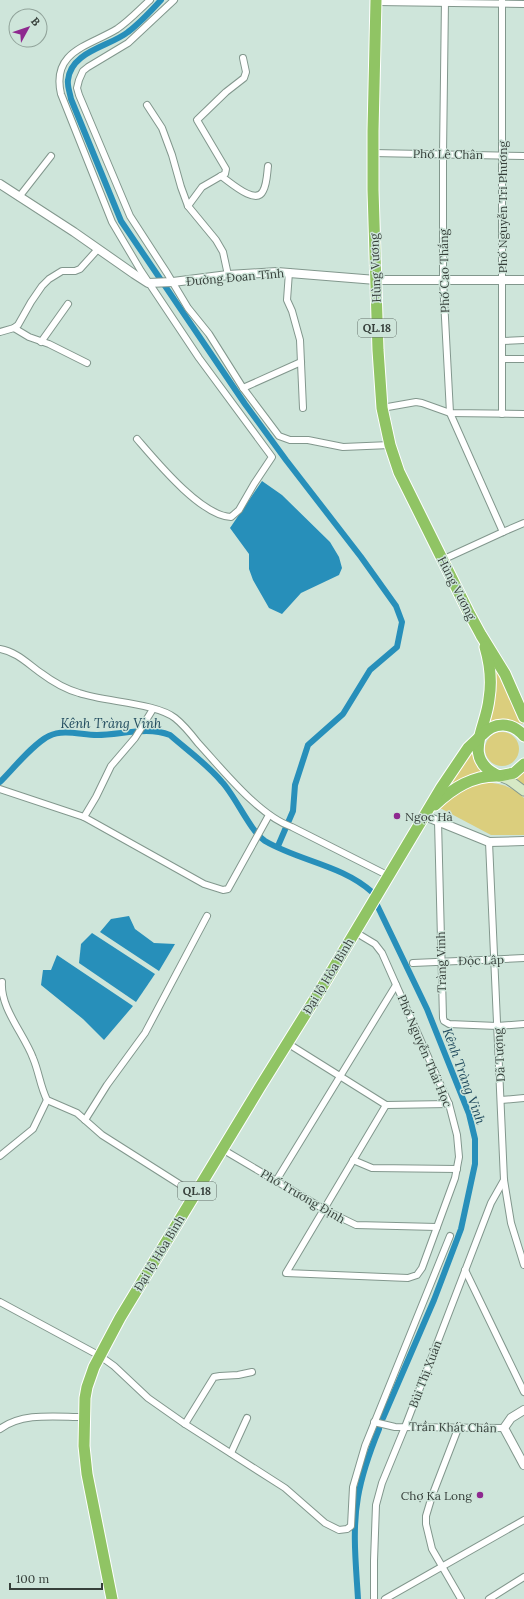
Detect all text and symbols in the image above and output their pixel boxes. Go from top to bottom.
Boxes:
north arrow [8,8,48,48]
text: B [28,14,43,29]
street label: Phố Nguyễn Tri Phương [495,140,510,273]
street label: Phố Lê Chân [413,146,483,162]
street label: Phố Cao Thắng [436,228,452,313]
street label: Hùng Vương [366,233,384,303]
street label: Đường Đoan Tĩnh [185,265,285,289]
road number: QL.18 [358,319,396,337]
street label: Hùng Vương [435,554,480,623]
water label: Kênh Tràng Vinh [61,715,162,732]
place label: Ngọc Hà [405,809,453,824]
marker: Ngọc Hà [392,811,402,821]
street label: Tràng Vinh [433,931,449,993]
street label: Đại lộ Hòa Bình [299,935,357,1017]
street label: Độc Lập [458,952,504,968]
street label: Phố Nguyễn Thái Học [394,992,456,1110]
water label: Kênh Tràng Vinh [439,1026,489,1127]
street label: Dã Tượng [490,1027,508,1082]
street label: Phố Trương Định [258,1166,348,1226]
road number: QL.18 [178,1182,216,1200]
street label: Đại lộ Hòa Bình [130,1212,188,1294]
street label: Bùi Thị Xuân [405,1338,445,1410]
street label: Trần Khát Chân [409,1419,497,1435]
place label: Chợ Ka Long [401,1488,472,1503]
marker: Chợ Ka Long [475,1490,485,1500]
scale bar [10,1565,102,1591]
text: 100 m [16,1571,49,1586]

